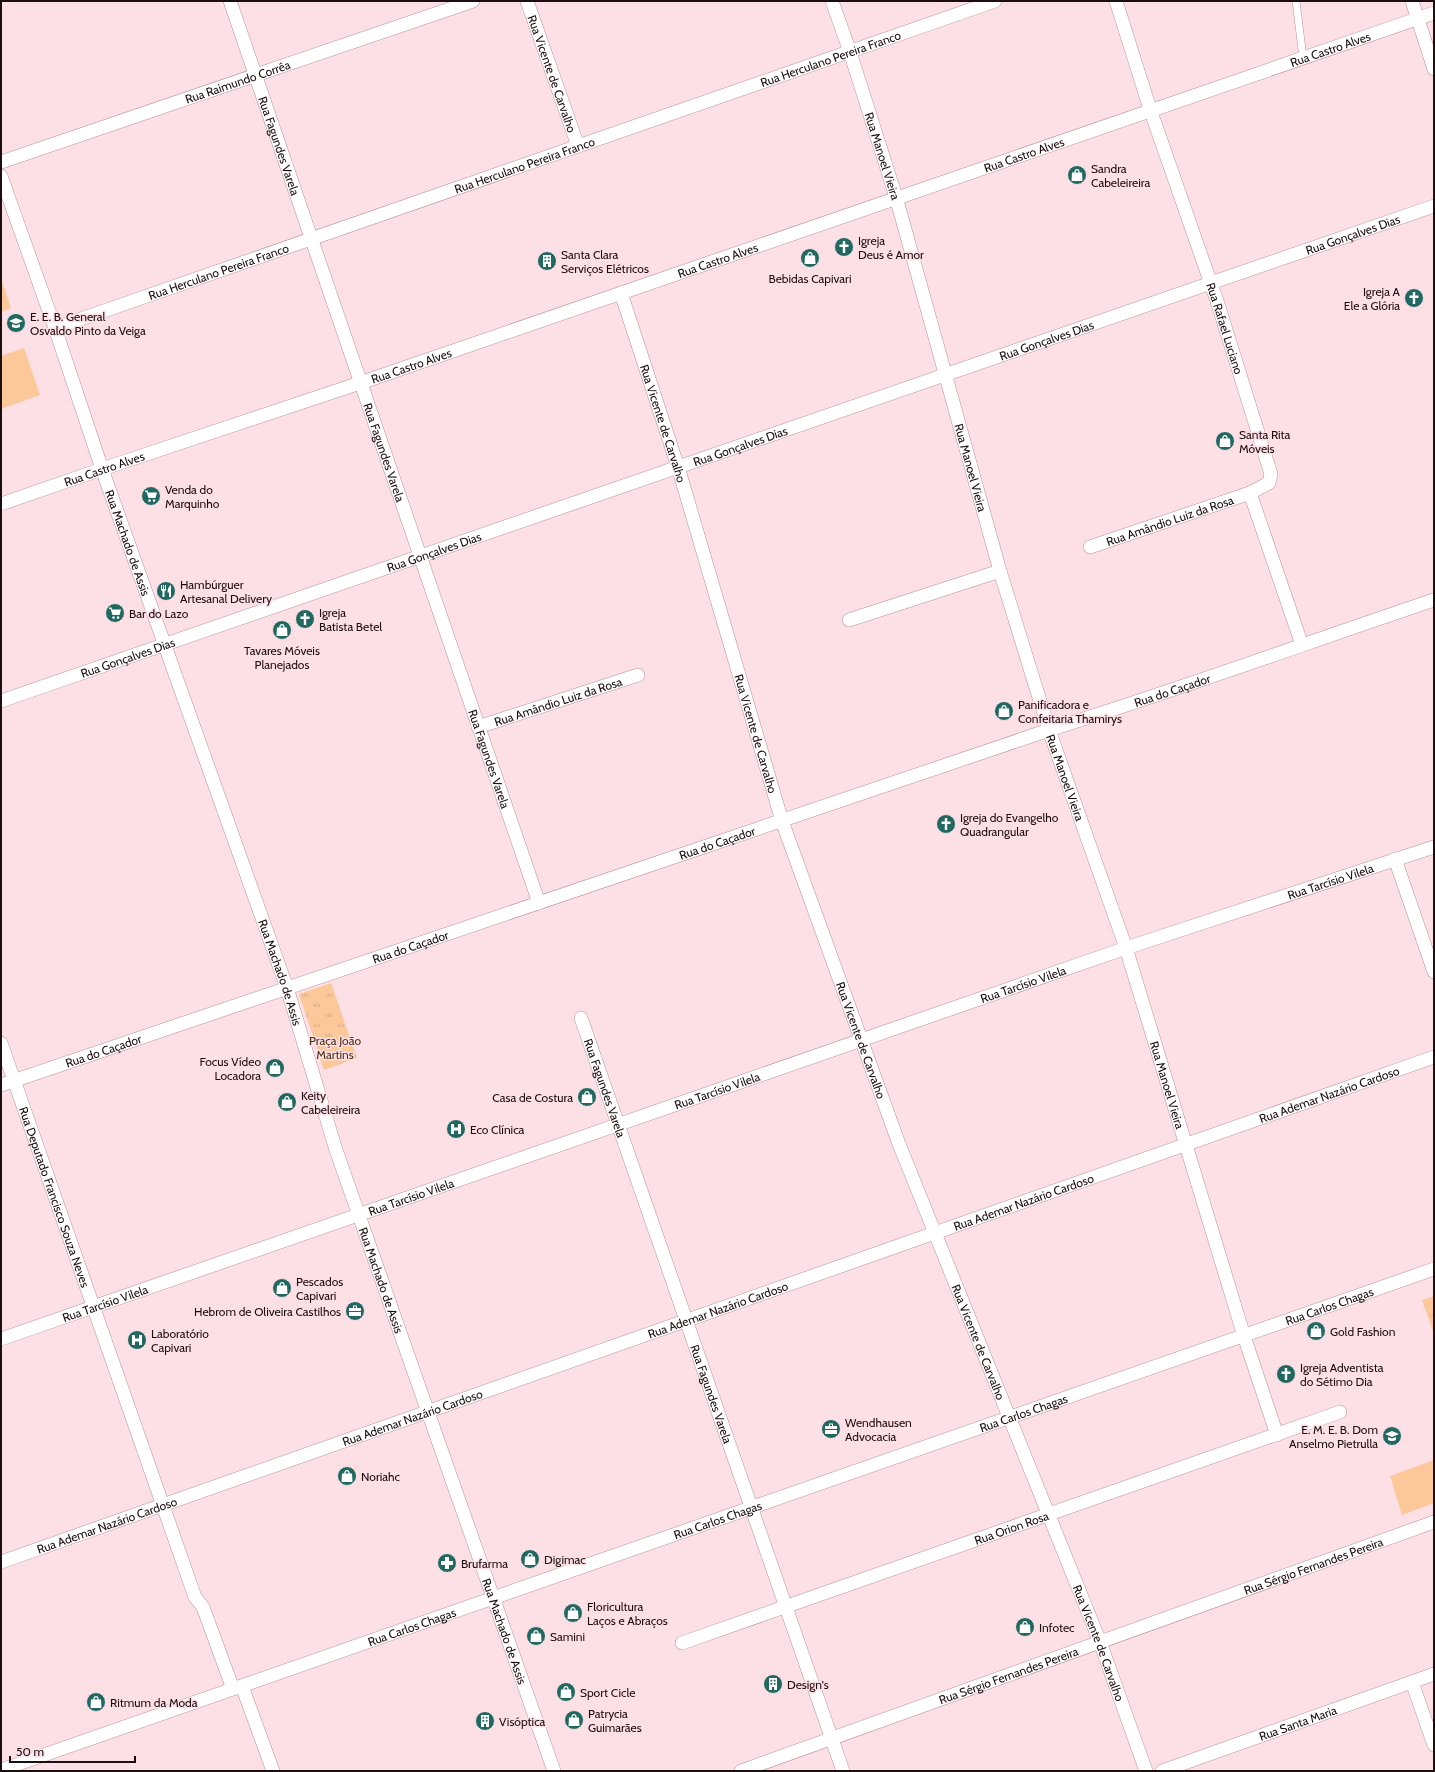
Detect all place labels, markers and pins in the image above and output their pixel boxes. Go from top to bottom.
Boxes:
place label: Sandra Cabeleireira [1091,161,1150,190]
shop icon: Sandra Cabeleireira [1066,164,1088,186]
place label: Igreja Deus é Amor [858,233,924,262]
church icon: Igreja Deus é Amor [833,236,855,258]
place label: Santa Clara Serviços Elétricos [561,247,649,276]
shop icon: Bebidas Capivari [799,247,821,269]
building icon: Santa Clara Serviços Elétricos [536,250,558,272]
place label: Bebidas Capivari [769,271,851,286]
place label: Igreja A Ele a Glória [1344,284,1401,313]
church icon: Igreja A Ele a Glória [1403,287,1425,309]
place label: E. E. B. General Osvaldo Pinto da Veiga [30,309,146,338]
school or university icon: E. E. B. General Osvaldo Pinto da Veiga [5,312,27,334]
place label: Santa Rita Móveis [1239,427,1291,456]
shop icon: Santa Rita Móveis [1214,430,1236,452]
place label: Venda do Marquinho [165,482,220,511]
supermarket icon: Venda do Marquinho [140,485,162,507]
place label: Hambúrguer Artesanal Delivery [180,577,272,606]
restaurant icon: Hambúrguer Artesanal Delivery [155,580,177,602]
supermarket icon: Bar do Lazo [104,602,126,624]
place label: Igreja Batista Betel [319,605,382,634]
place label: Bar do Lazo [129,606,189,621]
church icon: Igreja Batista Betel [294,608,316,630]
shop icon: Tavares Móveis Planejados [271,619,293,641]
place label: Tavares Móveis Planejados [244,643,320,672]
place label: Panificadora e Confeitaria Thamirys [1018,697,1122,726]
shop icon: Panificadora e Confeitaria Thamirys [993,700,1015,722]
place label: Igreja do Evangelho Quadrangular [960,810,1059,839]
church icon: Igreja do Evangelho Quadrangular [935,813,957,835]
place label: Focus Vídeo Locadora [199,1054,261,1083]
shop icon: Focus Vídeo Locadora [264,1057,286,1079]
shop icon: Casa de Costura [576,1086,598,1108]
place label: Keity Cabeleireira [301,1088,360,1117]
place label: Casa de Costura [492,1090,573,1105]
shop icon: Keity Cabeleireira [276,1091,298,1113]
hospital icon: Eco Clínica [445,1118,467,1140]
place label: Eco Clínica [470,1122,525,1137]
place label: Pescados Capivari [296,1274,343,1303]
shop icon: Pescados Capivari [271,1277,293,1299]
office icon: Hebrom de Oliveira Castilhos [344,1300,366,1322]
place label: Hebrom de Oliveira Castilhos [194,1304,341,1319]
shop icon: Gold Fashion [1305,1320,1327,1342]
place label: Gold Fashion [1330,1324,1396,1339]
place label: Laboratório Capivari [151,1326,209,1355]
hospital icon: Laboratório Capivari [126,1329,148,1351]
place label: Igreja Adventista do Sétimo Dia [1300,1360,1384,1389]
church icon: Igreja Adventista do Sétimo Dia [1275,1363,1297,1385]
place label: Wendhausen Advocacia [845,1415,912,1444]
office icon: Wendhausen Advocacia [820,1418,842,1440]
place label: E. M. E. B. Dom Anselmo Pietrulla [1289,1422,1378,1451]
school or university icon: E. M. E. B. Dom Anselmo Pietrulla [1381,1425,1403,1447]
shop icon: Noriahc [336,1465,358,1487]
place label: Noriahc [361,1469,400,1484]
shop icon: Digimac [519,1548,541,1570]
pharmacy icon: Brufarma [436,1552,458,1574]
place label: Digimac [544,1552,586,1567]
place label: Brufarma [461,1556,508,1571]
place label: Floricultura Laços e Abraços [587,1599,668,1628]
shop icon: Floricultura Laços e Abraços [562,1602,584,1624]
shop icon: Infotec [1014,1616,1036,1638]
place label: Infotec [1039,1620,1075,1635]
shop icon: Samini [525,1625,547,1647]
place label: Samini [550,1629,585,1644]
building icon: Design's [762,1673,784,1695]
place label: Design's [787,1677,829,1692]
shop icon: Sport Cicle [555,1681,577,1703]
place label: Sport Cicle [580,1685,635,1700]
shop icon: Ritmum da Moda [85,1691,107,1713]
place label: Ritmum da Moda [110,1695,198,1710]
place label: Patrycia Guimarães [588,1706,642,1735]
shop icon: Patrycia Guimarães [563,1709,585,1731]
building icon: Visóptica [474,1710,496,1732]
place label: Visóptica [499,1714,546,1729]

